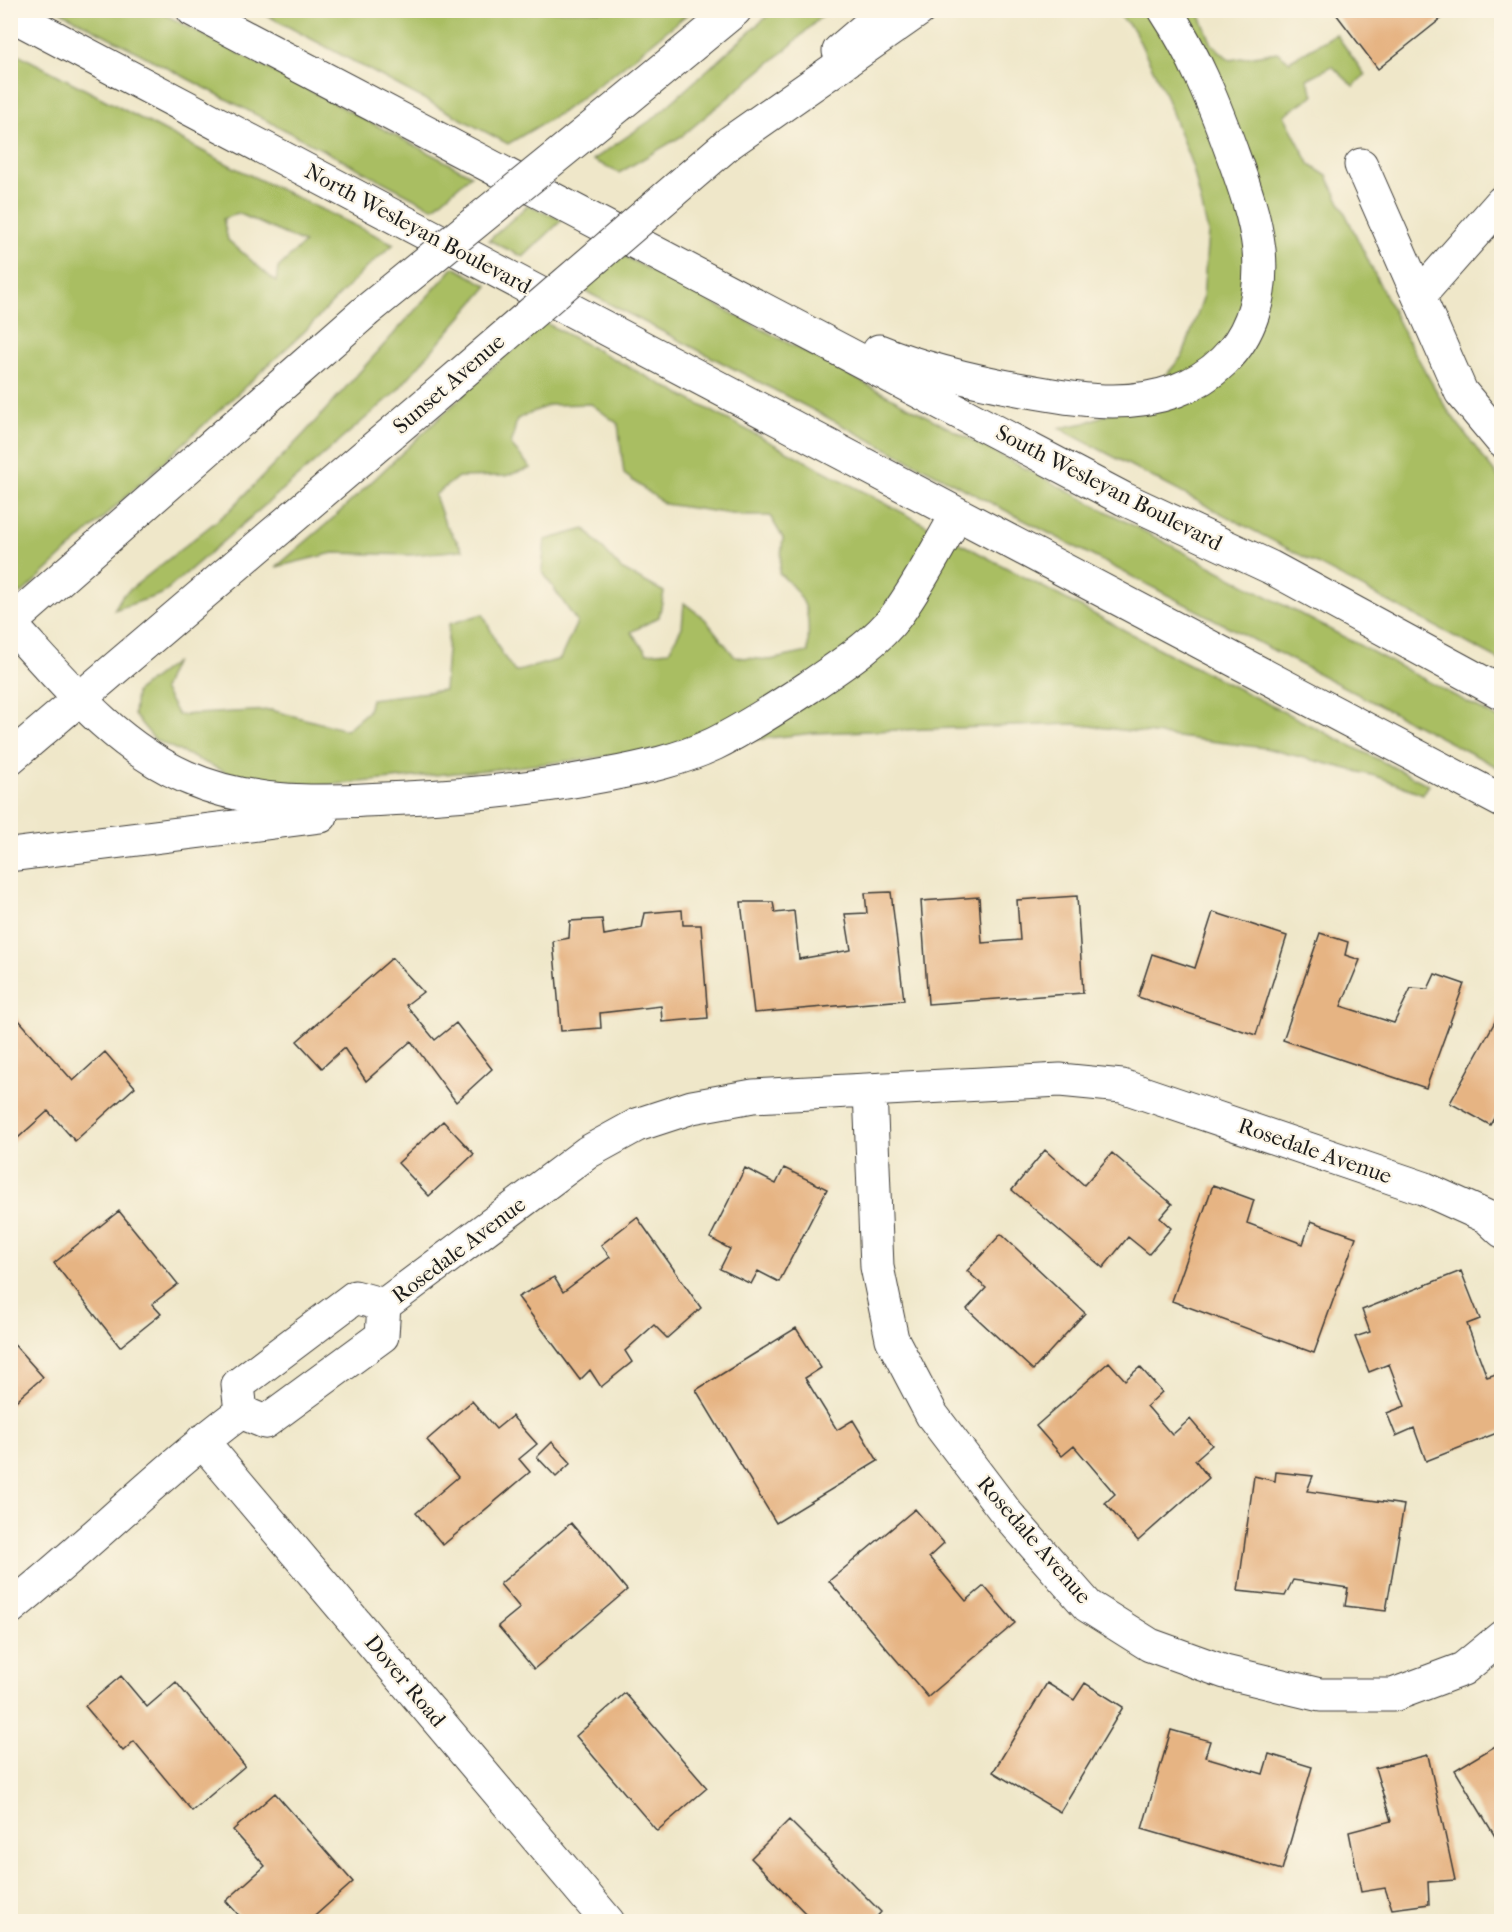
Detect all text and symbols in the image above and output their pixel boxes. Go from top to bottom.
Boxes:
street label: North Wesleyan Boulevard [300,158,537,300]
street label: Sunset Avenue [388,328,510,439]
street label: South Wesleyan Boulevard [991,420,1227,557]
street label: Rosedale Avenue [1235,1113,1395,1189]
street label: Rosedale Avenue [387,1191,531,1309]
street label: Rosedale Avenue [972,1471,1097,1609]
street label: Dover Road [359,1630,452,1733]

